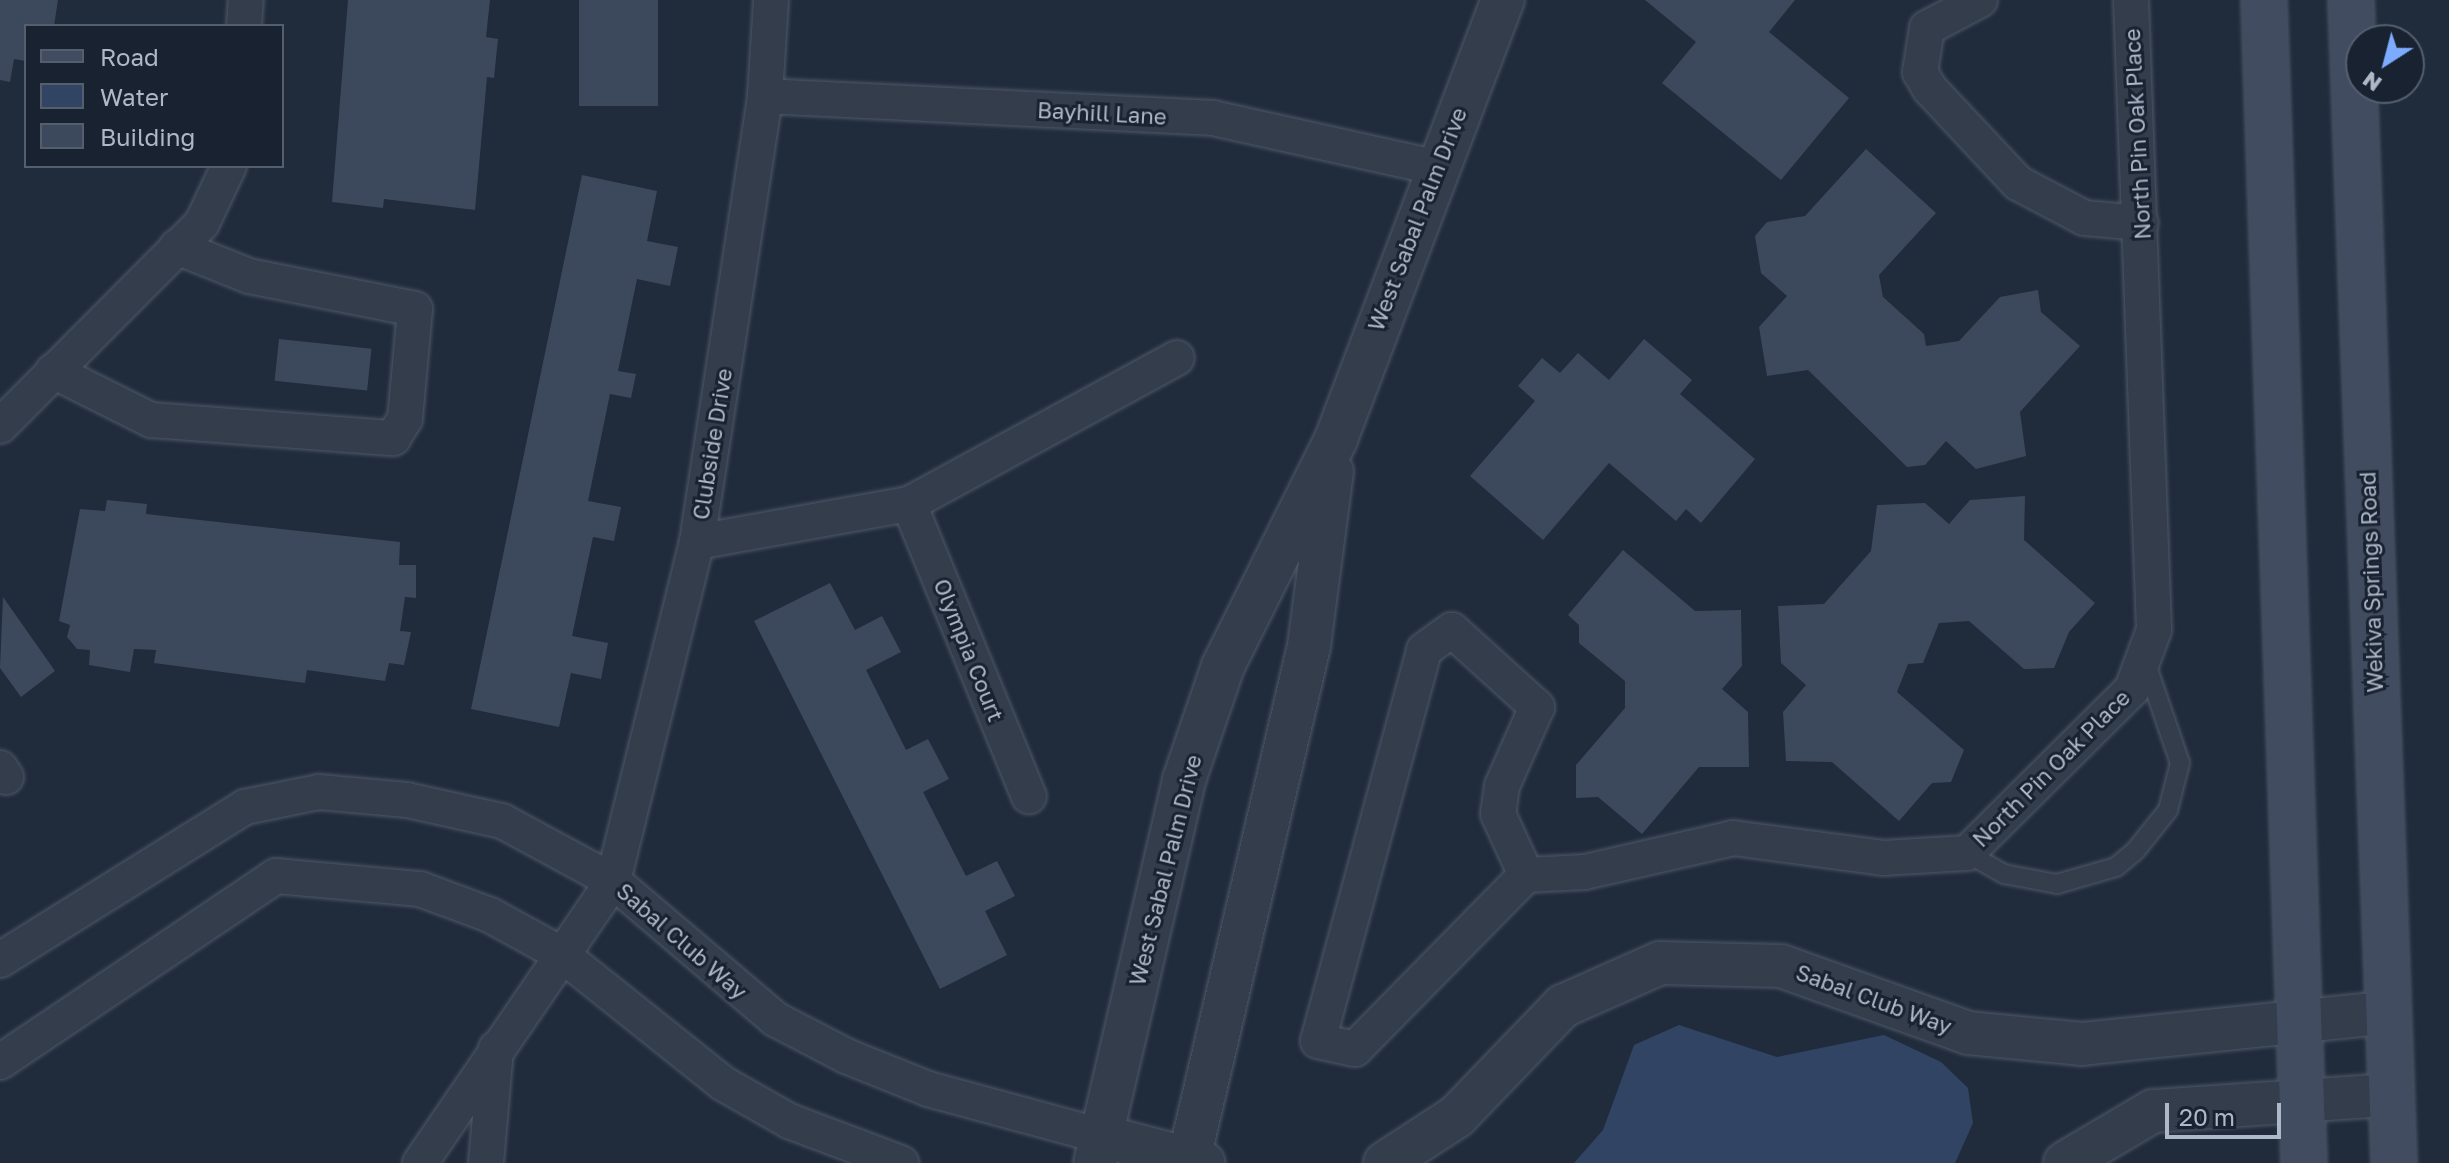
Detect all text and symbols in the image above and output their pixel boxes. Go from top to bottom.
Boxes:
legend [24,24,284,168]
north arrow [2345,24,2425,104]
street label: North Pin Oak Place [2118,28,2156,240]
text: Road [100,42,159,71]
text: N [2357,66,2386,98]
text: Water [100,82,168,111]
street label: Bayhill Lane [1037,96,1167,130]
street label: West Sabal Palm Drive [1362,104,1472,334]
text: Building [100,122,195,151]
street label: Clubside Drive [687,367,737,521]
street label: Wekiva Springs Road [2354,471,2388,693]
street label: Olympia Court [928,575,1010,725]
street label: North Pin Oak Place [1967,684,2135,852]
street label: West Sabal Palm Drive [1124,752,1206,988]
street label: Sabal Club Way [611,877,753,1005]
street label: Sabal Club Way [1792,959,1956,1039]
scale bar [2169,1087,2285,1137]
text: 20 m [2179,1102,2235,1131]

